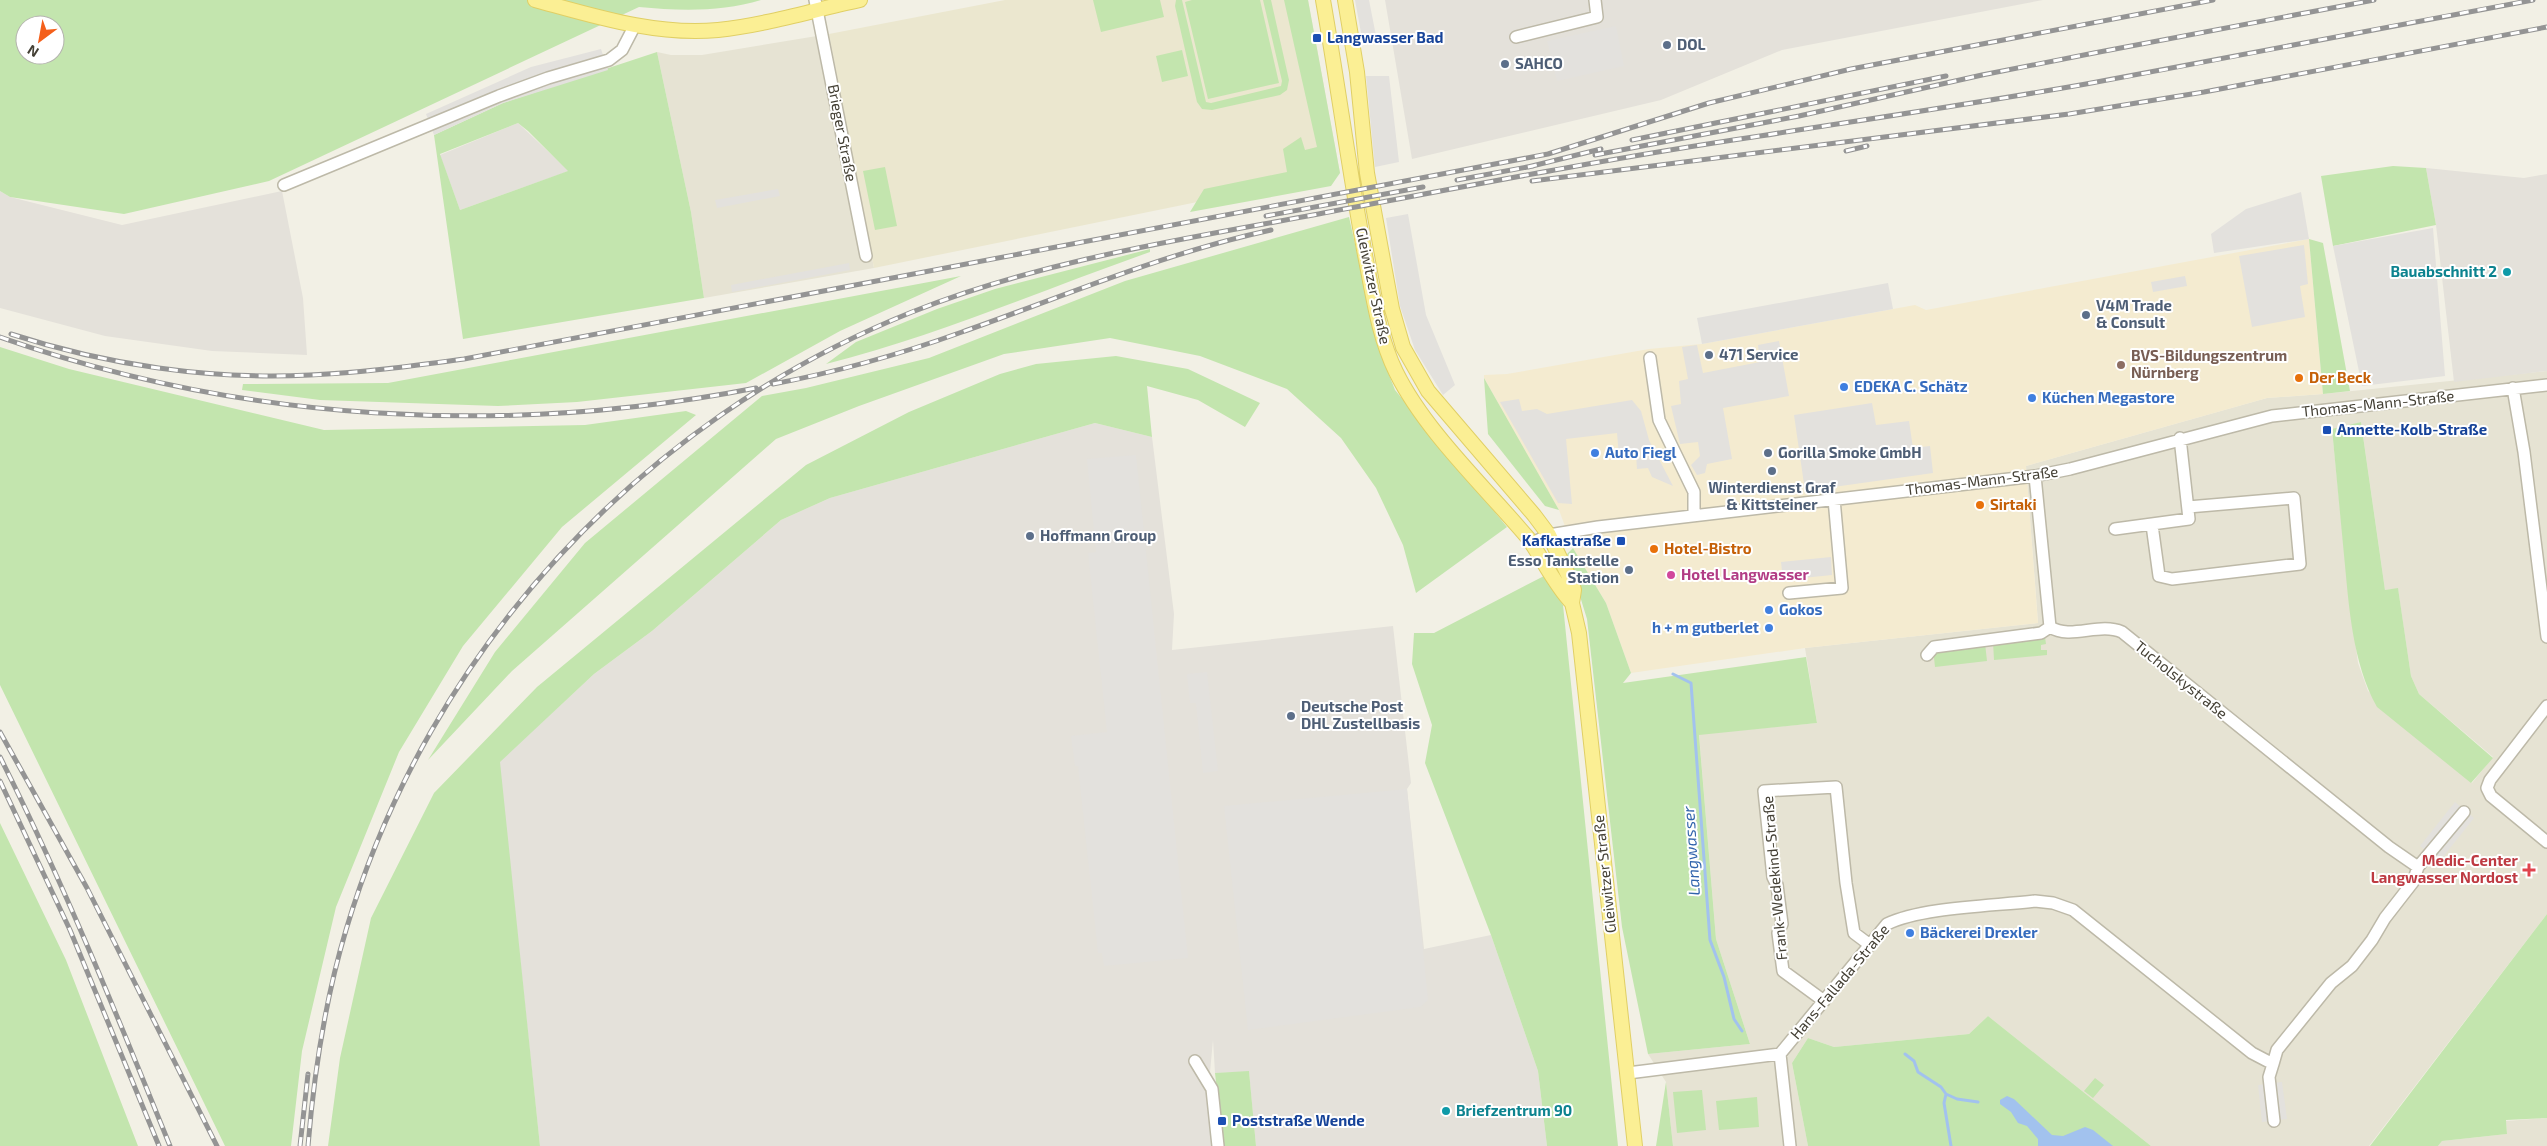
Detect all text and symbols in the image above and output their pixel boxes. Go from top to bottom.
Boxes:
north arrow [15,15,65,65]
place label: Langwasser Bad [1327,28,1443,46]
marker: Langwasser Bad [1311,32,1323,44]
place label: DOL [1677,35,1706,53]
marker: DOL [1661,39,1673,51]
text: N [24,42,42,61]
place label: SAHCO [1515,54,1563,72]
marker: SAHCO [1499,58,1511,70]
street label: Brieger Straße [825,83,861,183]
street label: Gleiwitzer Straße [1353,226,1395,346]
place label: Bauabschnitt 2 [2390,262,2497,280]
marker: Bauabschnitt 2 [2501,266,2513,278]
place label: V4M Trade & Consult [2096,296,2172,331]
marker: V4M Trade & Consult [2080,309,2092,321]
place label: 471 Service [1719,345,1798,363]
place label: BVS-Bildungszentrum Nürnberg [2131,346,2287,381]
marker: 471 Service [1703,349,1715,361]
marker: BVS-Bildungszentrum Nürnberg [2115,359,2127,371]
place label: Der Beck [2309,368,2372,386]
marker: Der Beck [2293,372,2305,384]
place label: EDEKA C. Schätz [1854,377,1968,395]
marker: EDEKA C. Schätz [1838,381,1850,393]
street label: Thomas-Mann-Straße [2301,386,2455,420]
place label: Küchen Megastore [2042,388,2175,406]
marker: Küchen Megastore [2026,392,2038,404]
place label: Annette-Kolb-Straße [2337,420,2487,438]
marker: Annette-Kolb-Straße [2321,424,2333,436]
place label: Auto Fiegl [1605,443,1677,461]
place label: Gorilla Smoke GmbH [1778,443,1922,461]
marker: Auto Fiegl [1589,447,1601,459]
marker: Gorilla Smoke GmbH [1762,447,1774,459]
street label: Thomas-Mann-Straße [1905,462,2059,498]
marker: Winterdienst Graf & Kittsteiner [1766,465,1778,477]
place label: Winterdienst Graf & Kittsteiner [1708,478,1837,513]
place label: Sirtaki [1990,495,2037,513]
marker: Sirtaki [1974,499,1986,511]
place label: Hoffmann Group [1040,526,1156,544]
marker: Hoffmann Group [1024,530,1036,542]
place label: Kafkastraße [1522,531,1611,549]
marker: Kafkastraße [1615,535,1627,547]
place label: Hotel-Bistro [1664,539,1752,557]
marker: Hotel-Bistro [1648,543,1660,555]
place label: Esso Tankstelle Station [1508,551,1619,586]
marker: Esso Tankstelle Station [1623,564,1635,576]
place label: Hotel Langwasser [1681,565,1810,583]
marker: Hotel Langwasser [1665,569,1677,581]
place label: Gokos [1779,600,1823,618]
marker: Gokos [1763,604,1775,616]
place label: h + m gutberlet [1652,618,1759,636]
marker: h + m gutberlet [1763,622,1775,634]
street label: Tucholskystraße [2132,636,2232,722]
place label: Deutsche Post DHL Zustellbasis [1301,697,1420,732]
marker: Deutsche Post DHL Zustellbasis [1285,710,1297,722]
street label: Frank-Wedekind-Straße [1758,795,1790,961]
water label: Langwasser [1678,805,1703,896]
street label: Gleiwitzer Straße [1589,814,1619,934]
place label: Medic-Center Langwasser Nordost [2371,851,2519,886]
marker: Medic-Center Langwasser Nordost [2522,863,2536,877]
street label: Hans-Fallada-Straße [1786,920,1893,1042]
place label: Bäckerei Drexler [1920,923,2038,941]
marker: Bäckerei Drexler [1904,927,1916,939]
place label: Briefzentrum 90 [1456,1101,1572,1119]
marker: Briefzentrum 90 [1440,1105,1452,1117]
place label: Poststraße Wende [1232,1111,1365,1129]
marker: Poststraße Wende [1216,1115,1228,1127]

